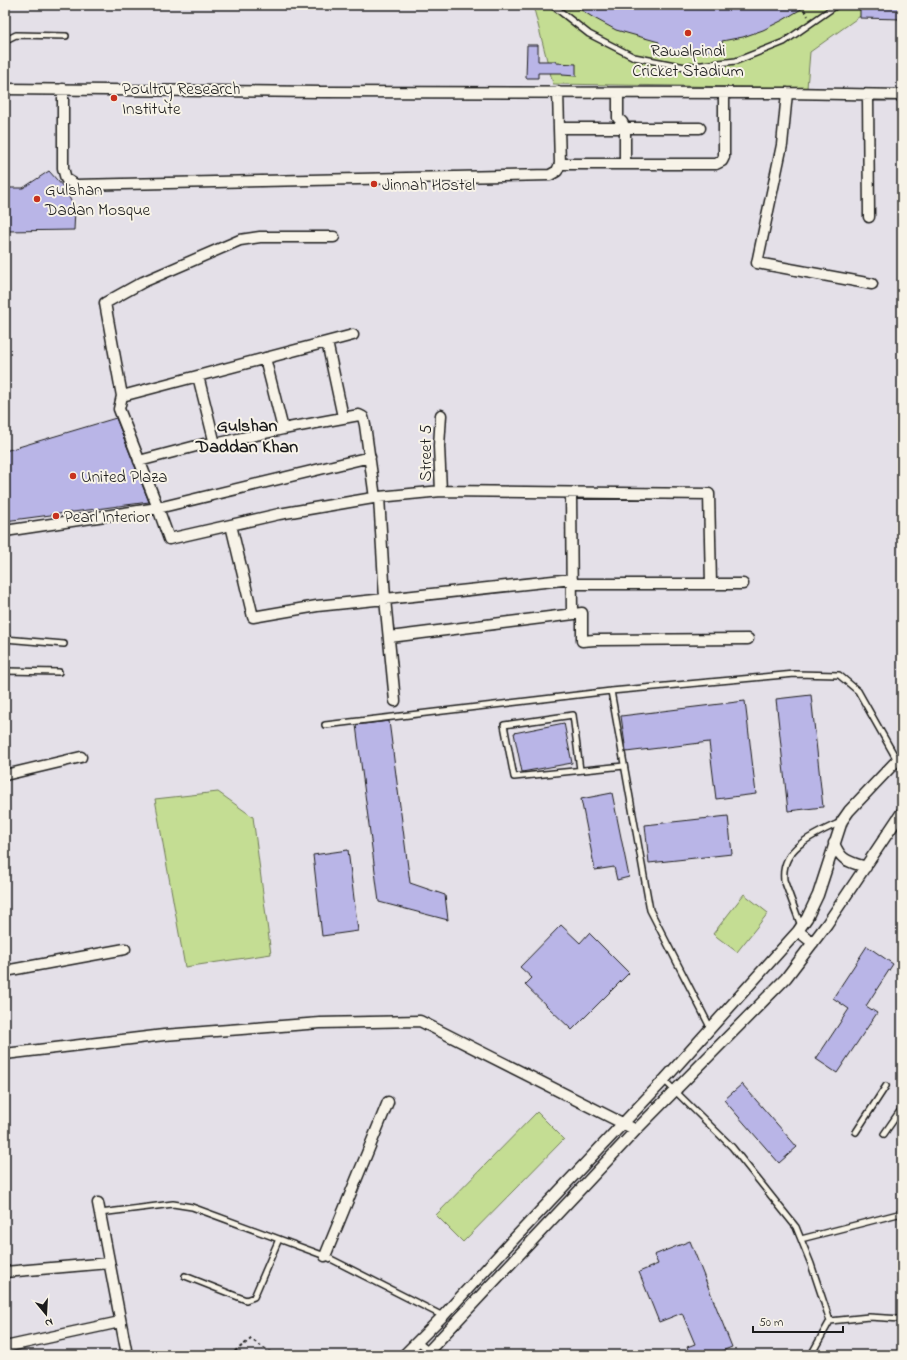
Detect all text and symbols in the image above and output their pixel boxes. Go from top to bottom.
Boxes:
marker: Rawalpindi Cricket Stadium [683,28,693,38]
place label: Rawalpindi Cricket Stadium [632,39,744,84]
place label: Poultry Research Institute [122,77,240,122]
marker: Poultry Research Institute [109,93,119,103]
place label: Jinnah Hostel [382,173,475,198]
place label: Gulshan Dadan Mosque [44,178,151,223]
marker: Jinnah Hostel [369,179,379,189]
marker: Gulshan Dadan Mosque [32,194,42,204]
district label: Gulshan Daddan Khan [195,414,298,461]
street label: Street 5 [414,424,439,481]
place label: United Plaza [81,465,167,490]
marker: United Plaza [68,471,78,481]
place label: Pearl Interior [64,505,151,530]
marker: Pearl Interior [51,511,61,521]
north arrow [26,1294,66,1334]
scale bar [753,1308,843,1334]
text: N [43,1314,55,1331]
text: 50 m [759,1314,783,1332]

